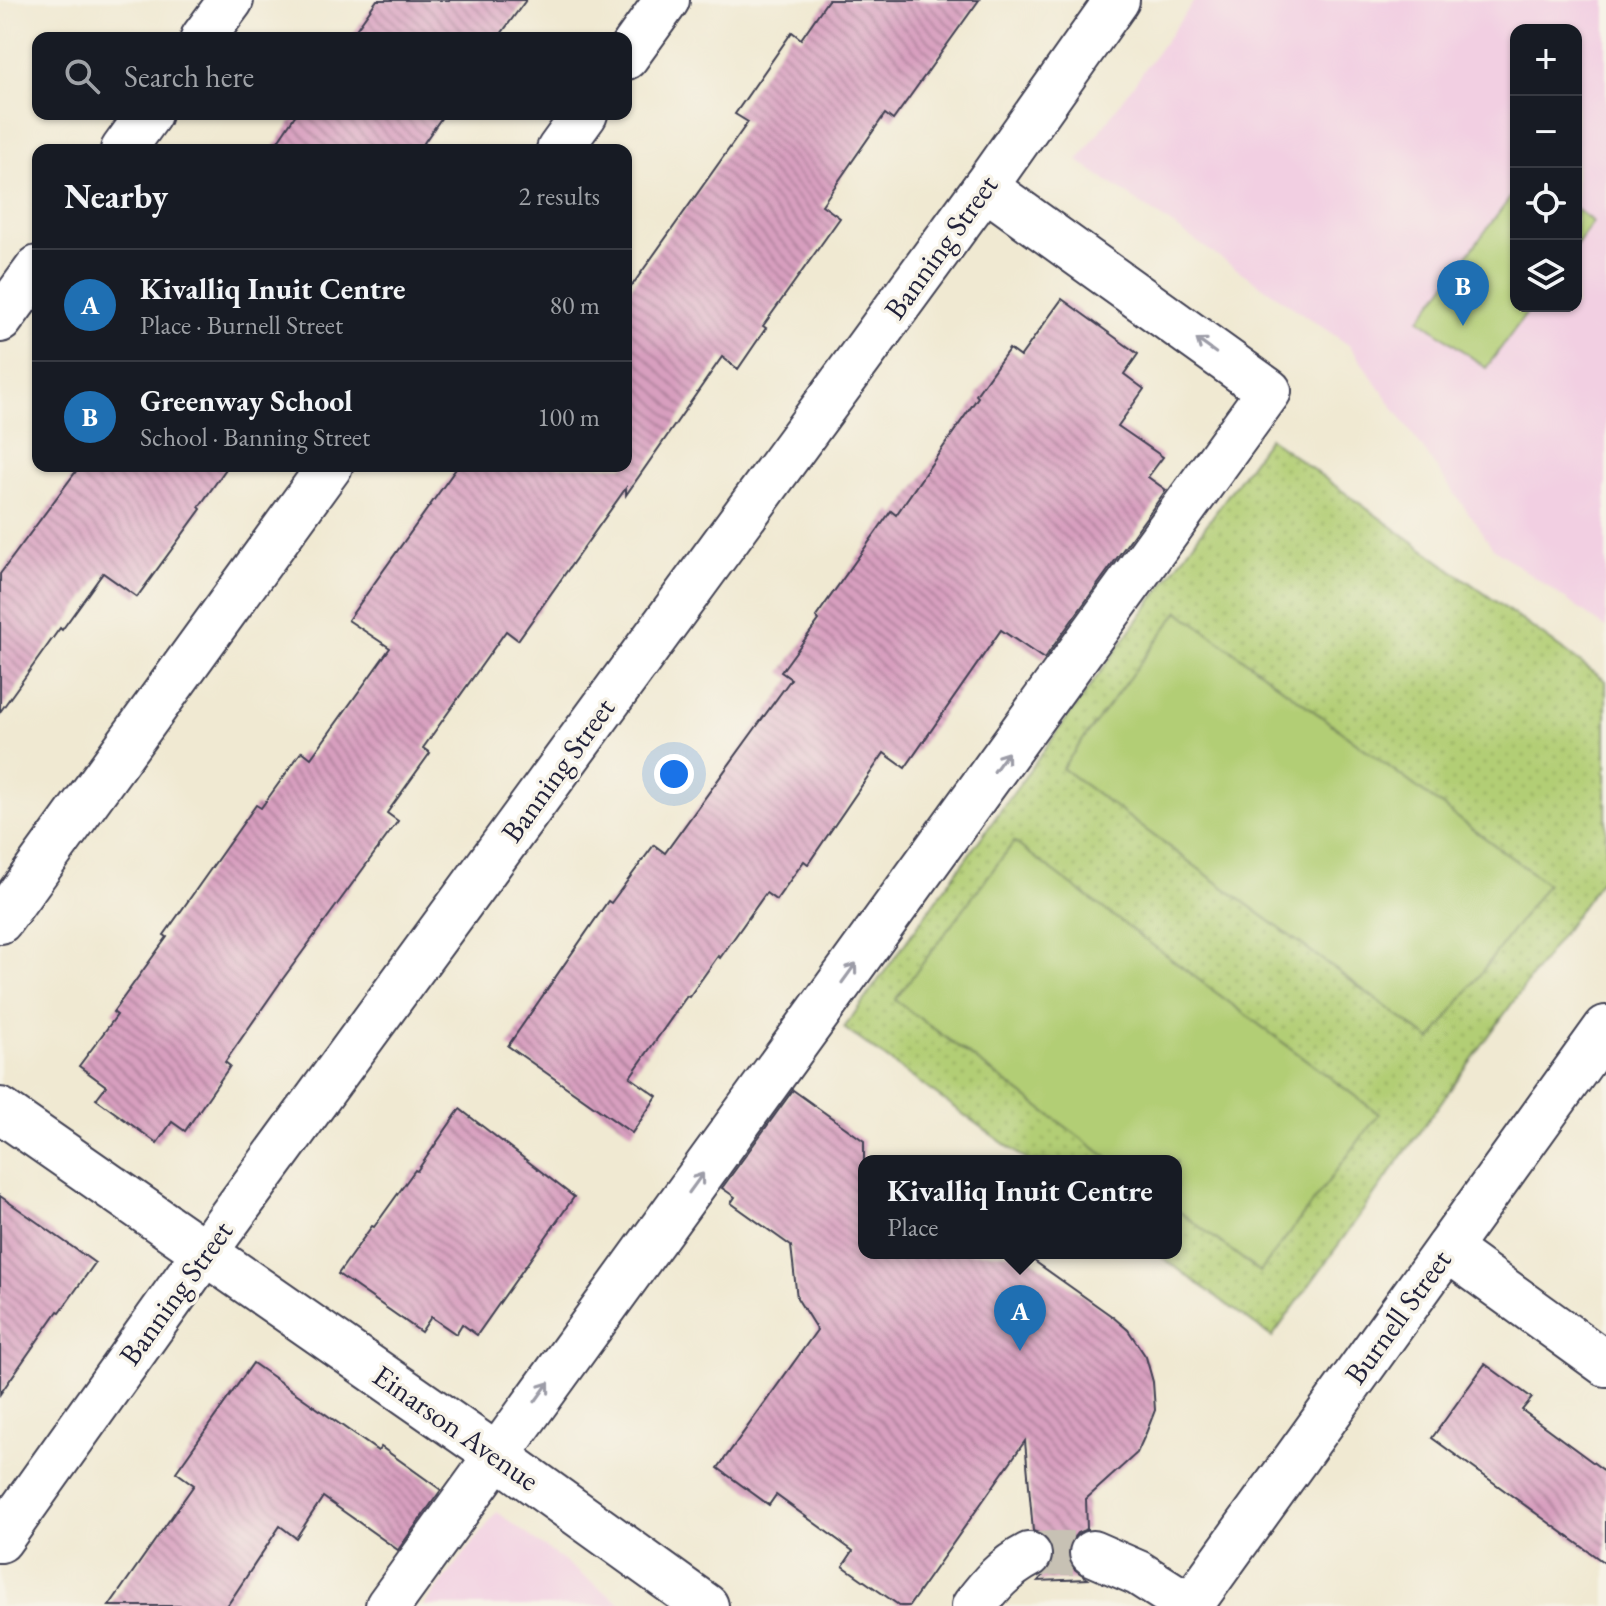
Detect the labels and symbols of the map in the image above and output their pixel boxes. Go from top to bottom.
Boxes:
street label: Banning Street [875,166,1006,327]
pin: B [1437,260,1489,326]
one-way arrow [1196,337,1217,354]
street label: Banning Street [492,689,623,850]
one-way arrow [992,752,1009,773]
your location [654,754,694,794]
one-way arrow [841,962,857,984]
one-way arrow [687,1172,704,1194]
street label: Banning Street [110,1212,241,1373]
street label: Burnell Street [1336,1241,1460,1392]
pin: A [994,1285,1046,1351]
street label: Einarson Avenue [365,1356,547,1499]
one-way arrow [534,1382,550,1404]

